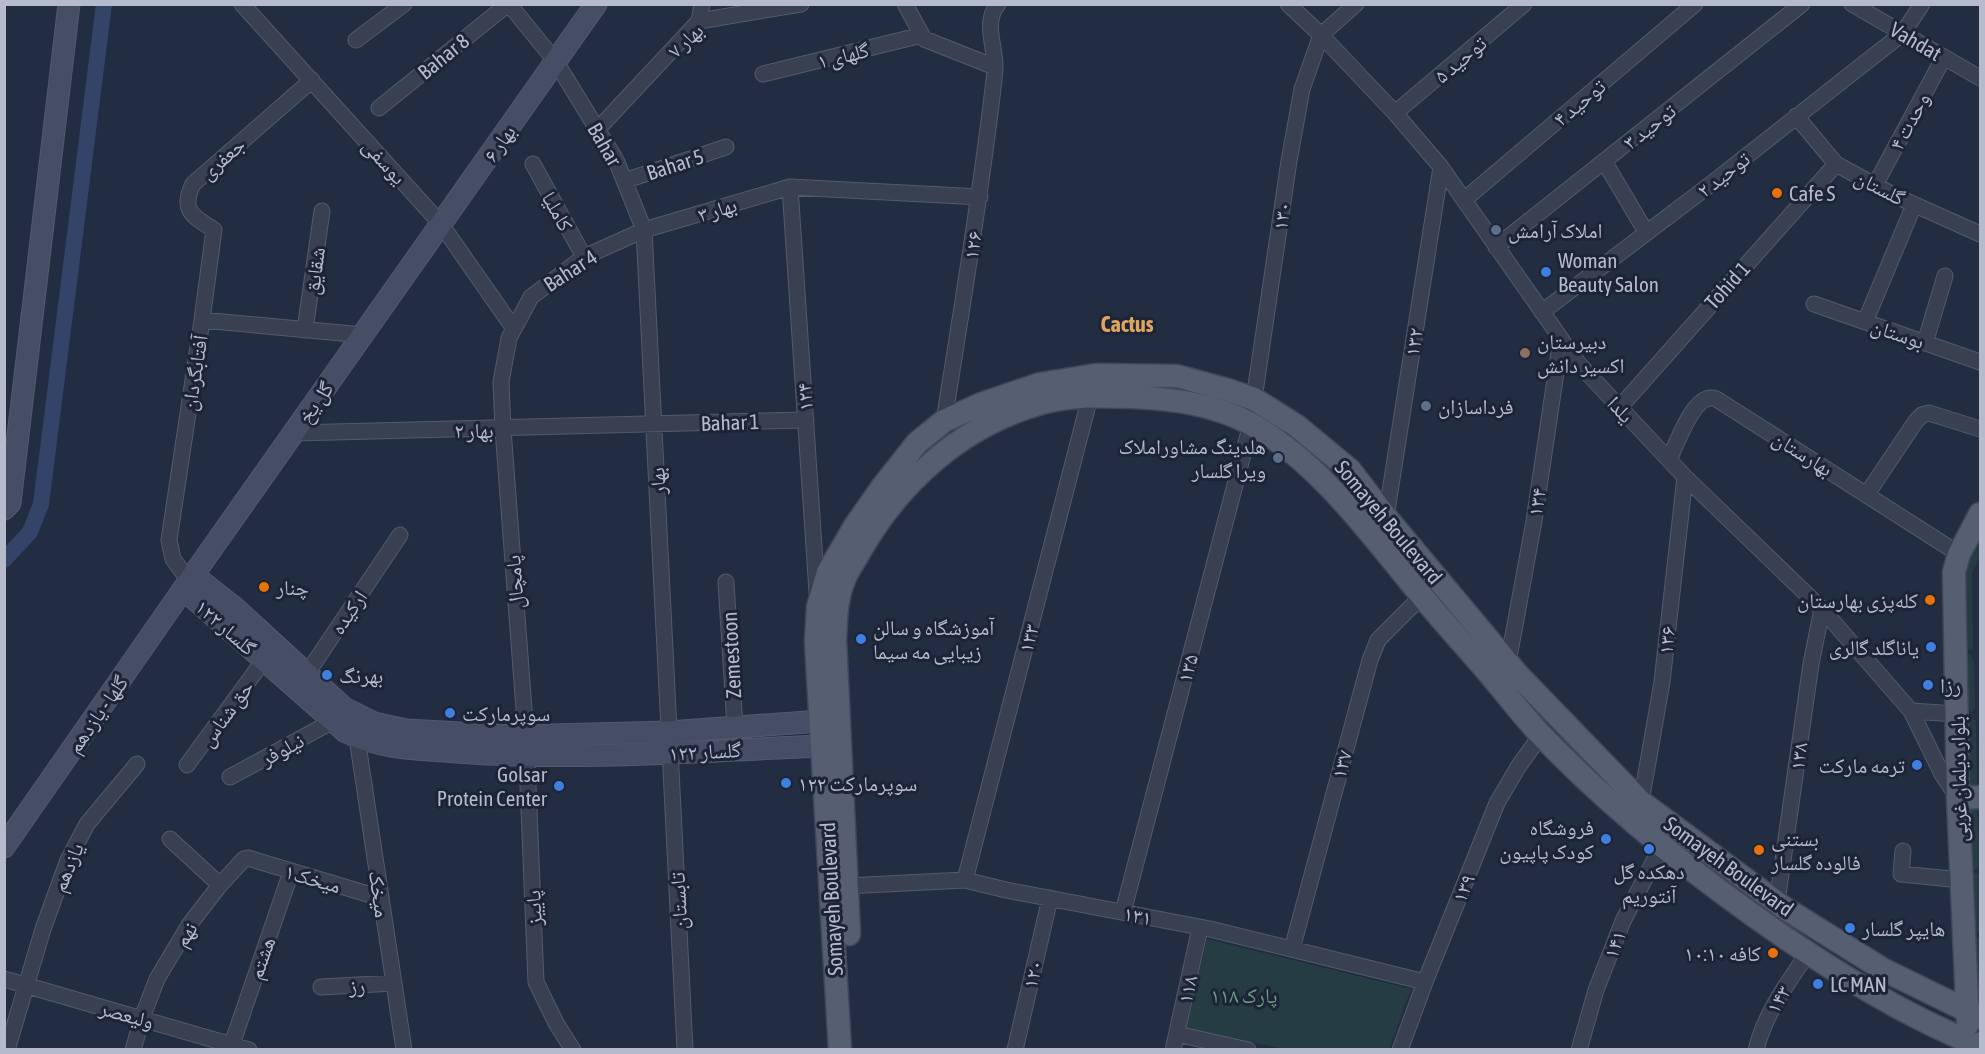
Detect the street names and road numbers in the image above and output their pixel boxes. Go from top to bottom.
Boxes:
street label: Vahdat [1886,17,1946,65]
street label: بهار ۷ [662,18,708,63]
street label: Bahar 8 [413,28,473,84]
street label: توحید ۵ [1429,30,1491,88]
street label: گلهای ۱ [815,37,872,74]
street label: توحید ۴ [1548,73,1610,131]
street label: وحدت ۴ [1884,88,1934,154]
street label: توحید ۳ [1618,98,1680,154]
street label: Bahar [583,118,627,171]
street label: بهار ۶ [478,120,521,167]
street label: جعفری [195,132,250,185]
street label: یوسفی [357,133,412,190]
street label: Bahar 5 [643,144,707,184]
street label: توحید ۲ [1692,146,1754,202]
street label: گلستان [1851,164,1909,211]
street label: کاملیا [537,187,579,235]
street label: بهار ۳ [695,192,740,227]
street label: ۱۳۰ [1267,200,1295,232]
street label: ۱۲۶ [958,229,986,261]
street label: Bahar 4 [539,244,601,296]
street label: شقایق [299,246,331,297]
street label: Tohid 1 [1699,256,1755,314]
street label: بوستان [1868,313,1928,354]
street label: ۱۳۲ [1399,326,1427,358]
street label: آفتابگردان [176,333,213,413]
street label: گل یخ [292,376,340,429]
street label: ۱۲۴ [791,382,817,412]
street label: یلدا [1603,391,1639,427]
street label: Bahar 1 [700,409,760,435]
street label: بهار ۲ [454,418,494,443]
street label: بهارستان [1768,425,1837,482]
street label: Somayeh Boulevard [1330,455,1448,589]
street label: بهار [644,467,671,496]
street label: ۱۳۴ [1522,486,1550,518]
street label: پامچال [500,554,529,610]
street label: ارکیده [325,585,372,639]
street label: گلسار ۱۲۲ [191,594,261,660]
street label: Zemestoon [717,611,745,699]
street label: ۱۳۳ [1013,621,1043,655]
street label: ۱۳۶ [1653,625,1679,655]
street label: ۱۳۵ [1172,651,1202,685]
street label: گلها - یازدهم [62,670,135,759]
street label: حق شناس [194,675,260,752]
street label: بلوار دیلمان غربی [1945,716,1973,842]
street label: نیلوفر [255,728,308,771]
street label: گلسار ۱۲۲ [668,737,742,765]
street label: ۱۳۸ [1784,740,1812,772]
street label: ۱۳۷ [1326,747,1356,781]
street label: Somayeh Boulevard [1660,811,1798,921]
street label: Somayeh Boulevard [815,822,847,976]
street label: یازدهم [46,839,91,896]
street label: میخک۱ [282,859,344,898]
street label: میخک [364,869,395,919]
street label: ۱۳۹ [1447,870,1479,906]
street label: تابستان [665,872,692,930]
street label: پاییز [520,889,547,927]
street label: ۱۳۱ [1122,901,1154,929]
street label: نهم [168,917,204,953]
street label: ۱۴۱ [1598,926,1630,962]
street label: هشتم [243,934,282,983]
street label: ۱۲۰ [1017,958,1047,990]
street label: رز [347,973,366,997]
street label: ۱۱۸ [1172,973,1202,1005]
street label: ۱۴۳ [1761,981,1795,1017]
street label: ولیعصر [96,995,157,1034]

